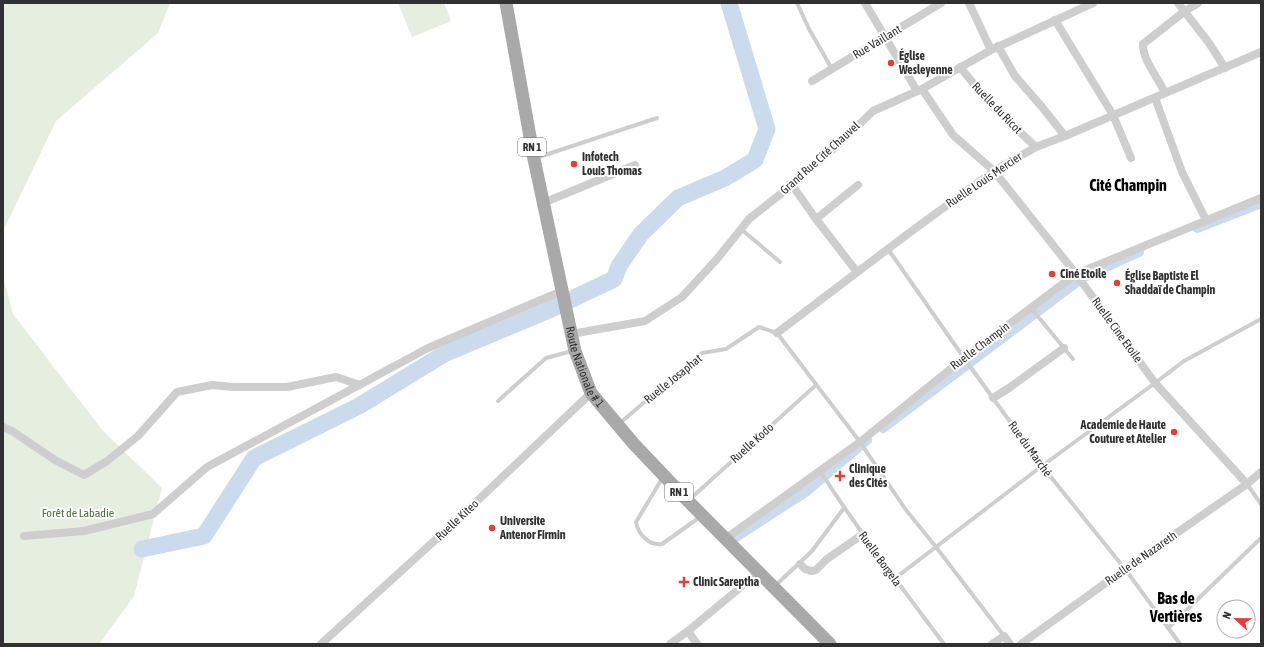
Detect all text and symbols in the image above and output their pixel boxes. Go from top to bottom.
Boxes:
street label: Rue Vaillant [850,22,904,62]
place label: Église Wesleyenne [898,48,953,77]
marker: Église Wesleyenne [886,58,896,68]
street label: Ruelle du Ricot [969,79,1025,137]
street label: Grand Rue Cité Chauvel [777,118,863,197]
road number: RN 1 [518,138,546,156]
street label: Ruelle Louis Mercier [943,149,1025,211]
place label: Infotech Louis Thomas [582,150,642,178]
marker: Infotech Louis Thomas [569,159,579,169]
district label: Cité Champin [1089,176,1167,194]
place label: Ciné Etoile [1060,267,1107,281]
place label: Église Baptiste El Shaddaï de Champin [1125,268,1215,297]
marker: Ciné Etoile [1047,269,1057,279]
marker: Église Baptiste El Shaddaï de Champin [1112,278,1122,288]
street label: Ruelle Cine Etoile [1089,295,1145,365]
street label: Ruelle Champin [948,319,1012,373]
street label: Route Nationale # 1 [563,325,607,410]
street label: Ruelle Josaphat [641,351,705,407]
place label: Academie de Haute Couture et Atelier [1080,418,1167,446]
street label: Rue du Marché [1005,419,1055,479]
street label: Ruelle Kodo [728,420,777,466]
marker: Academie de Haute Couture et Atelier [1169,427,1179,437]
place label: Clinique des Cités [849,462,888,490]
marker: Clinique des Cités [834,470,846,482]
road number: RN 1 [665,483,693,501]
street label: Ruelle Kiteo [433,496,482,543]
park label: Forêt de Labadie [42,506,114,520]
place label: Universite Antenor Firmin [499,514,566,542]
marker: Universite Antenor Firmin [487,523,497,533]
street label: Ruelle de Nazareth [1103,528,1179,588]
street label: Ruelle Borgela [855,529,905,589]
place label: Clinic Sareptha [693,575,760,589]
marker: Clinic Sareptha [678,576,690,588]
district label: Bas de Vertières [1149,589,1203,625]
north arrow [1216,599,1256,639]
text: N [1220,610,1234,621]

